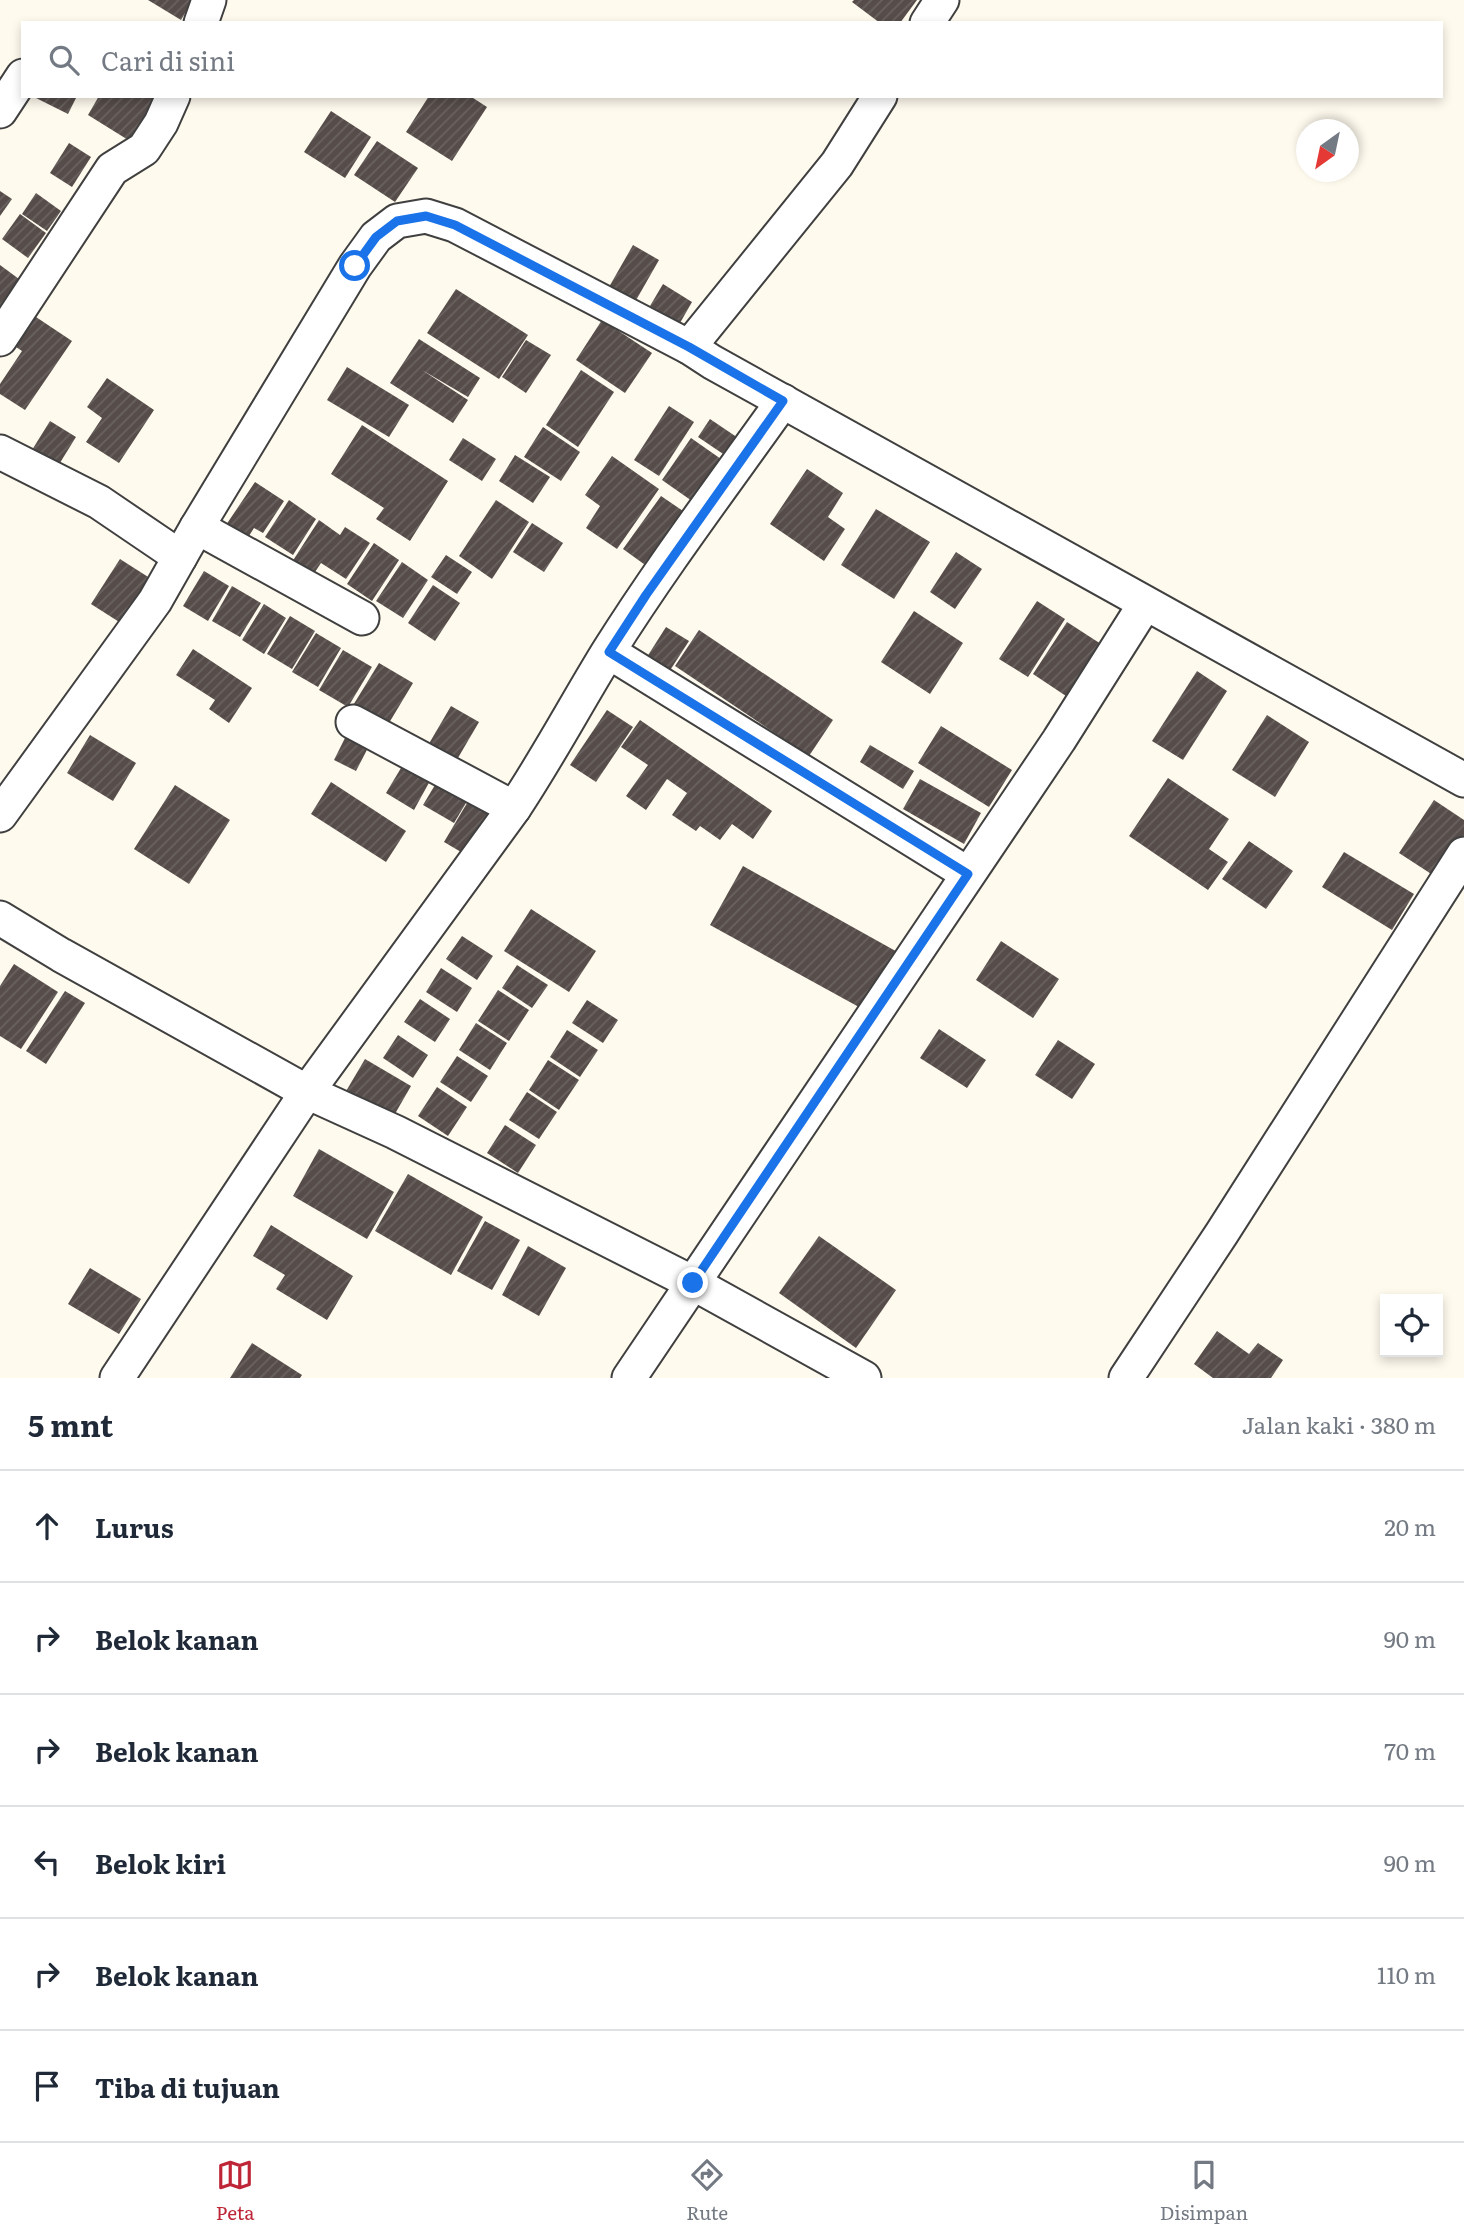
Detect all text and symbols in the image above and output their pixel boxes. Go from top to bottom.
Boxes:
search box [21,21,1443,98]
text: Cari di sini [101,40,235,79]
icon: search [45,41,83,79]
north arrow [1296,119,1359,182]
route start [339,250,370,281]
route end [677,1267,708,1298]
map controls [1380,1294,1443,1357]
button: locate [1380,1294,1443,1357]
text: 5 mnt [28,1402,113,1446]
text: Jalan kaki · 380 m [1242,1407,1436,1441]
icon: ahead [28,1507,66,1545]
text: Lurus [95,1507,174,1546]
text: 20 m [1384,1509,1436,1543]
icon: right [28,1619,66,1657]
text: Belok kanan [95,1619,259,1658]
text: 90 m [1384,1621,1436,1655]
icon: right [28,1731,66,1769]
text: Belok kanan [95,1731,259,1770]
text: 70 m [1384,1733,1436,1767]
icon: left [28,1843,66,1881]
text: Belok kiri [95,1843,226,1882]
text: 90 m [1384,1845,1436,1879]
icon: right [28,1955,66,1993]
text: Belok kanan [95,1955,259,1994]
text: 110 m [1377,1957,1436,1991]
icon: arrive [28,2067,66,2105]
text: Tiba di tujuan [95,2067,280,2106]
tab: Peta [216,2156,255,2226]
tab: Rute [686,2156,728,2226]
tab: Disimpan [1160,2156,1248,2226]

